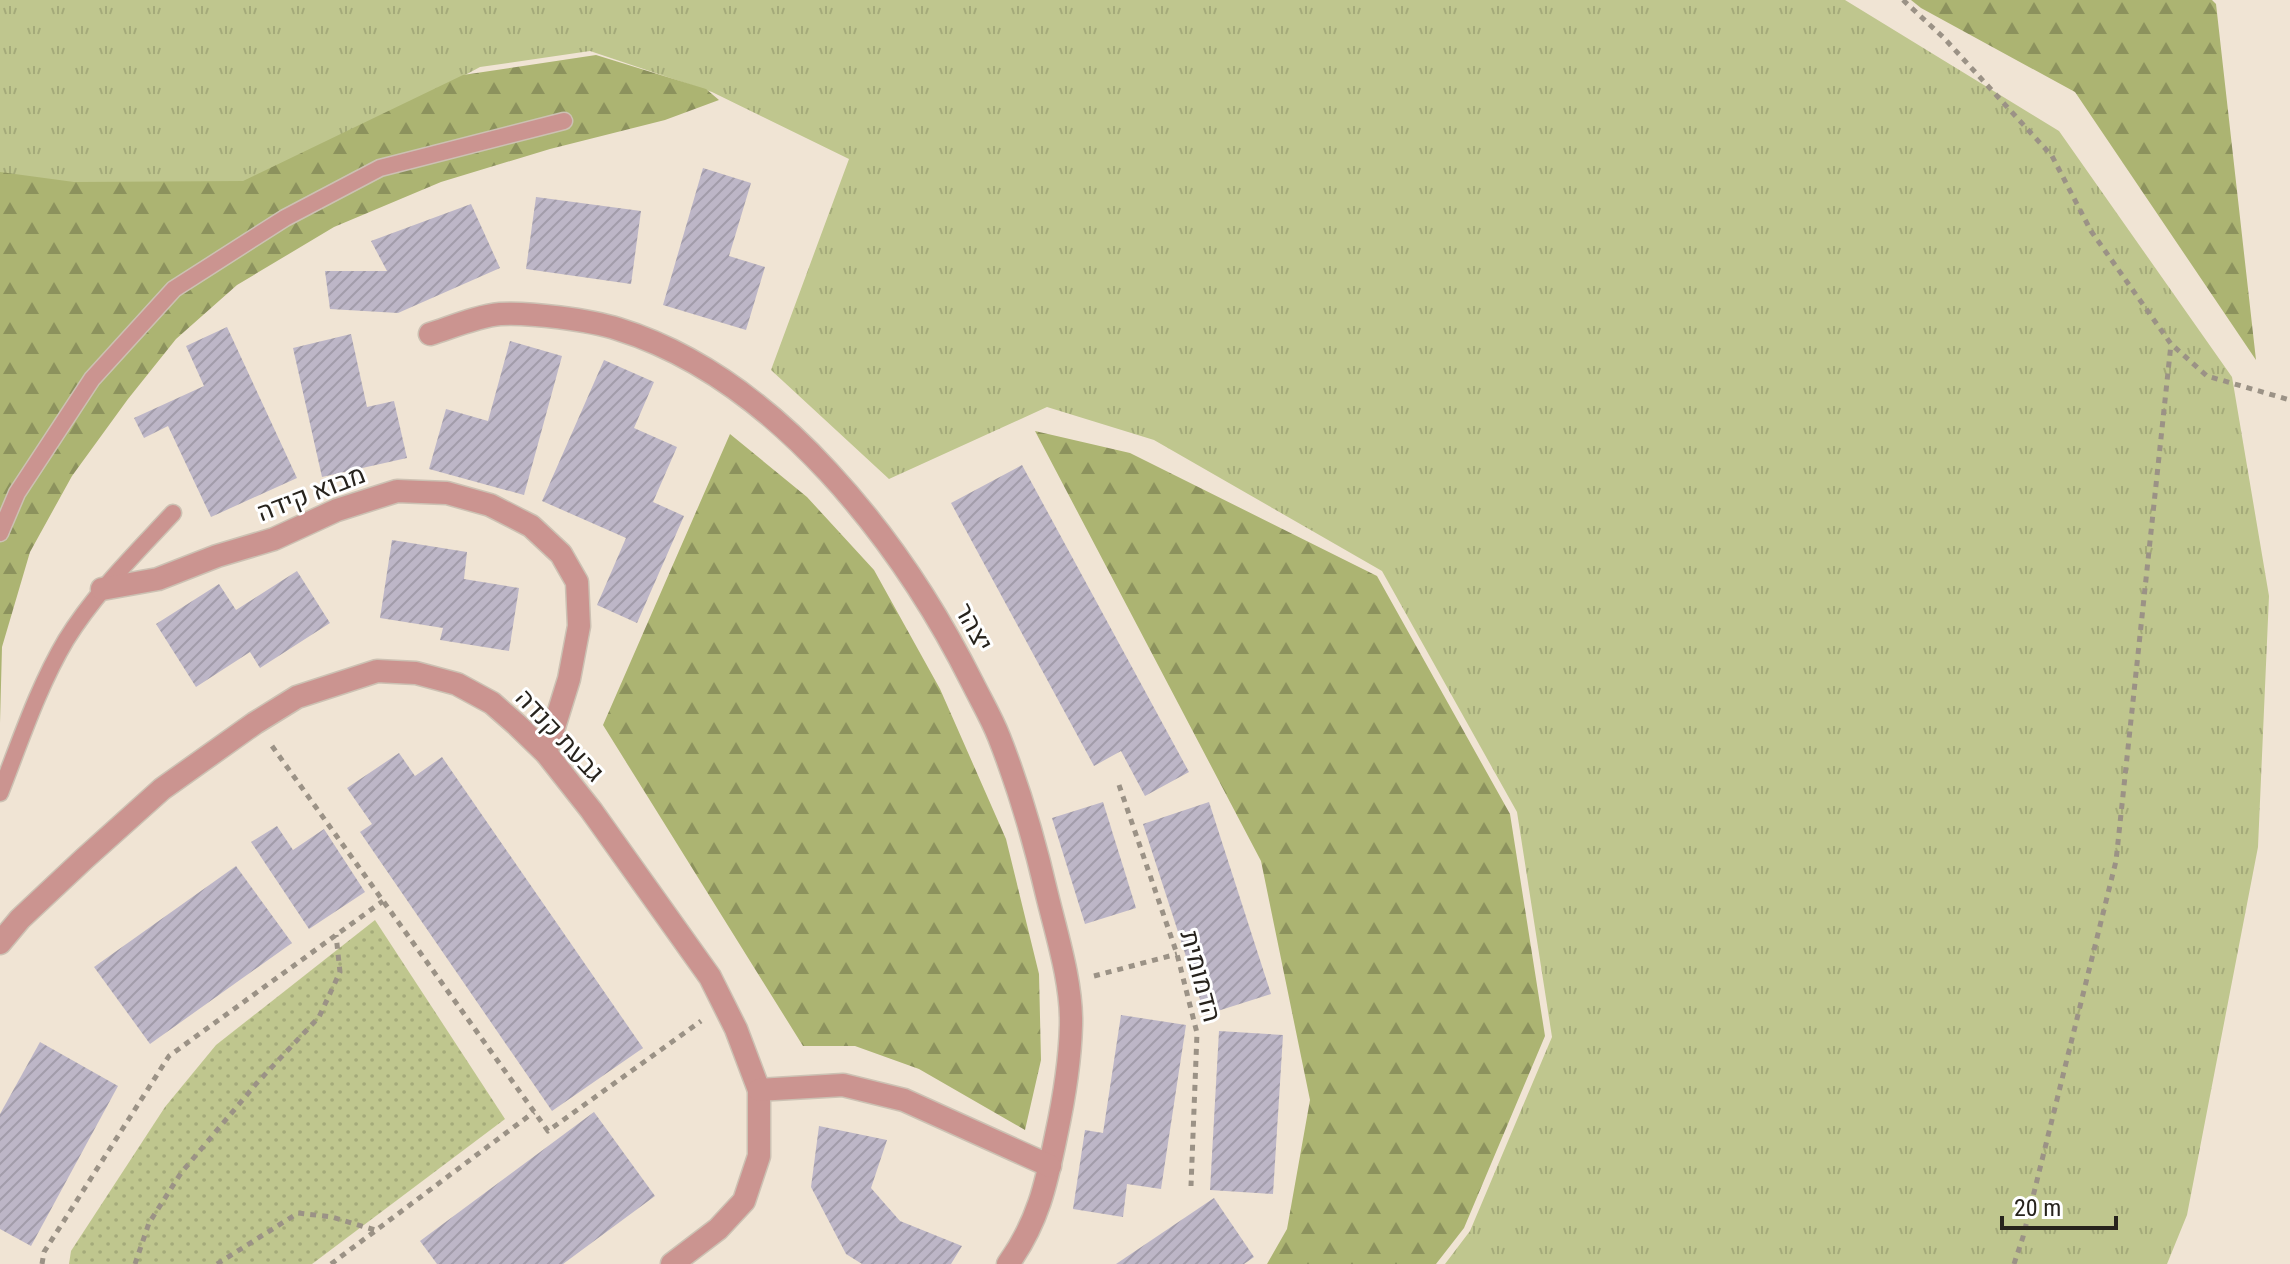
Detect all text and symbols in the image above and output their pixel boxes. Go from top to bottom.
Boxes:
street label: מבוא קידה [253,459,369,527]
street label: יצהר [949,598,999,656]
street label: גבעת קנדה [510,683,610,787]
street label: הדמומית [1174,927,1228,1025]
scale bar [2002,1180,2116,1230]
text: 20 m [2014,1194,2061,1222]

